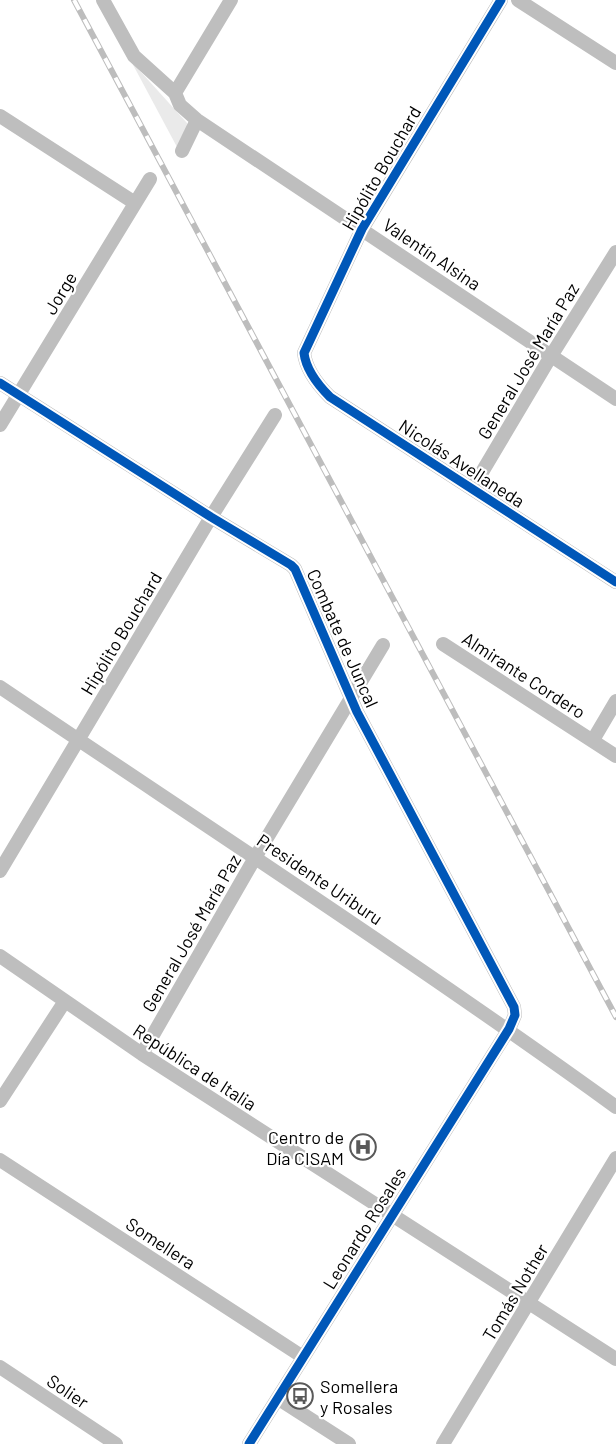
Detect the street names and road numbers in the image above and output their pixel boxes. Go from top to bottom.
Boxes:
street label: Hipólito Bouchard [337,102,425,234]
street label: Valentín Alsina [379,213,485,295]
street label: Jorge [39,268,81,318]
street label: General José María Paz [473,279,583,443]
street label: Nicolás Avellaneda [395,414,529,512]
street label: Combate de Juncal [303,565,383,711]
street label: Hipólito Bouchard [76,568,166,698]
street label: Almirante Cordero [458,627,590,723]
street label: Presidente Uriburu [253,829,387,929]
street label: General José María Paz [137,850,245,1016]
street label: República de Italia [129,1019,261,1115]
street label: Leonardo Rosales [318,1163,410,1293]
street label: Somellera [122,1212,200,1274]
street label: Tomás Nother [477,1239,553,1344]
street label: Solier [43,1369,93,1413]

